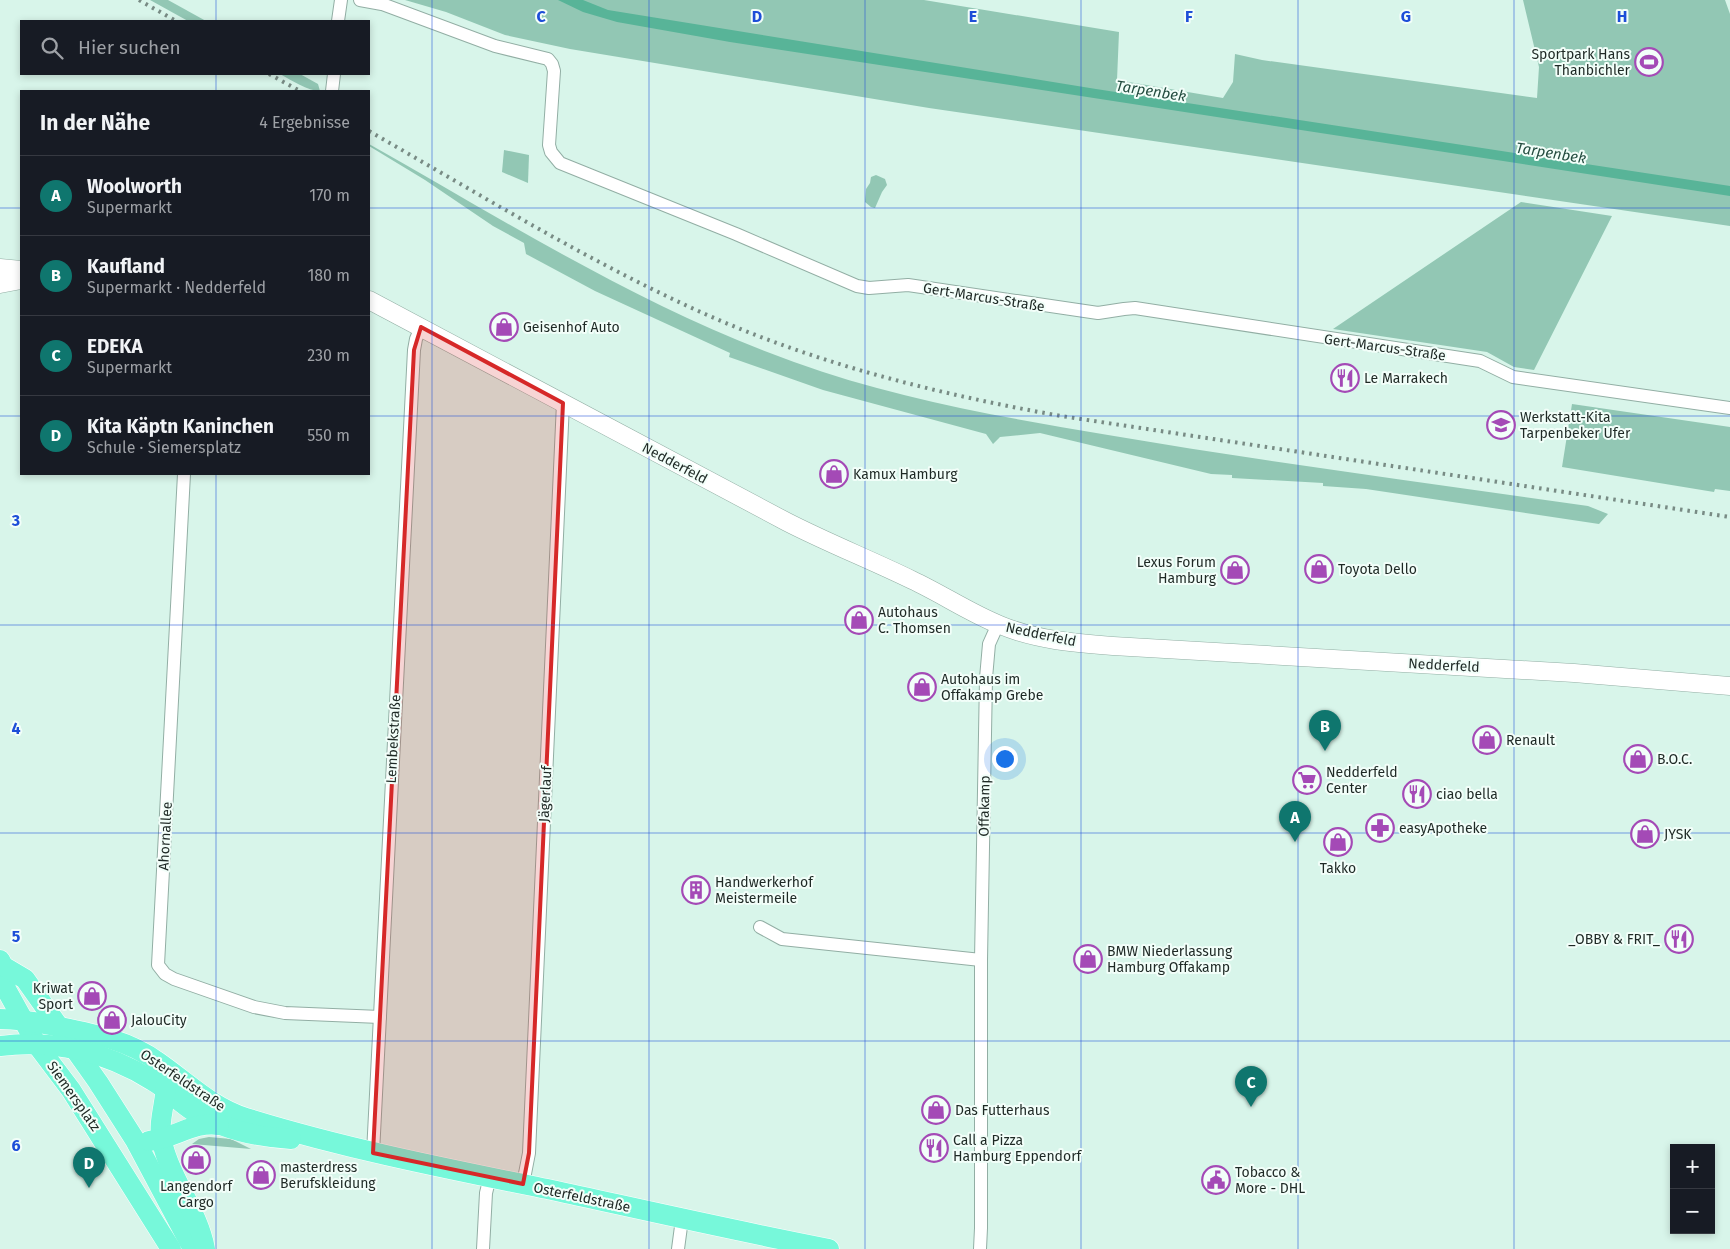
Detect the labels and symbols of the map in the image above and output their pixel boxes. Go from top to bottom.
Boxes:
text: C [536,7,546,26]
text: D [752,7,762,26]
text: E [969,7,977,26]
text: F [1185,7,1193,26]
text: G [1401,7,1411,26]
text: H [1617,7,1627,26]
place label: Sportpark Hans Thanbichler [1531,46,1631,79]
sports icon: Sportpark Hans Thanbichler [1634,47,1664,77]
water label: Tarpenbek [1115,77,1187,105]
water label: Tarpenbek [1515,139,1587,167]
street label: Gert-Marcus-Straße [922,279,1046,315]
shop icon: Geisenhof Auto [489,312,519,342]
place label: Geisenhof Auto [523,319,620,336]
street label: Gert-Marcus-Straße [1323,331,1447,364]
restaurant icon: Le Marrakech [1330,363,1360,393]
place label: Le Marrakech [1364,370,1448,387]
place label: Werkstatt-Kita Tarpenbeker Ufer [1520,409,1631,442]
school or university icon: Werkstatt-Kita Tarpenbeker Ufer [1486,410,1516,440]
street label: Nedderfeld [639,439,710,488]
shop icon: Kamux Hamburg [819,459,849,489]
place label: Kamux Hamburg [853,466,958,483]
text: 3 [11,511,20,530]
place label: Lexus Forum Hamburg [1137,554,1217,587]
shop icon: Toyota Dello [1304,554,1334,584]
shop icon: Lexus Forum Hamburg [1220,555,1250,585]
place label: Toyota Dello [1338,561,1417,578]
place label: Autohaus C. Thomsen [878,604,951,637]
shop icon: Autohaus C. Thomsen [844,605,874,635]
street label: Nedderfeld [1004,619,1078,650]
street label: Nedderfeld [1408,655,1480,676]
place label: Autohaus im Offakamp Grebe [941,671,1043,704]
shop icon: Autohaus im Offakamp Grebe [907,672,937,702]
street label: Lembekstraße [383,694,404,784]
pin: B [1309,710,1341,751]
text: 4 [11,719,21,738]
shop icon: Renault [1472,725,1502,755]
place label: Renault [1506,732,1556,749]
shop icon: B.O.C. [1623,744,1653,774]
your location [992,746,1018,772]
place label: B.O.C. [1657,751,1692,768]
street label: Jägerlauf [536,764,556,823]
place label: Nedderfeld Center [1326,764,1398,797]
supermarket icon: Nedderfeld Center [1292,765,1322,795]
street label: Offakamp [975,775,994,837]
restaurant icon: ciao bella [1402,779,1432,809]
place label: ciao bella [1436,786,1498,803]
street label: Ahornallee [155,801,176,871]
pin: A [1279,801,1311,842]
pharmacy icon: easyApotheke [1365,813,1395,843]
shop icon: JYSK [1630,819,1660,849]
place label: easyApotheke [1399,820,1487,837]
place label: JYSK [1664,826,1692,843]
shop icon: Takko [1323,827,1353,857]
place label: Takko [1320,860,1356,877]
place label: Handwerkerhof Meistermeile [715,874,814,907]
building icon: Handwerkerhof Meistermeile [681,875,711,905]
restaurant icon: _OBBY & FRIT_ [1664,924,1694,954]
text: 5 [12,927,21,946]
place label: _OBBY & FRIT_ [1568,931,1661,948]
place label: BMW Niederlassung Hamburg Offakamp [1107,943,1233,976]
shop icon: BMW Niederlassung Hamburg Offakamp [1073,944,1103,974]
place label: Kriwat Sport [33,980,74,1013]
shop icon: Kriwat Sport [77,981,107,1011]
shop icon: JalouCity [97,1005,127,1035]
place label: JalouCity [131,1012,187,1029]
street label: Osterfeldstraße [137,1046,228,1115]
street label: Siemersplatz [43,1058,104,1135]
pin: C [1235,1066,1267,1107]
shop icon: Das Futterhaus [921,1095,951,1125]
place label: Das Futterhaus [955,1102,1050,1119]
place label: Call a Pizza Hamburg Eppendorf [953,1132,1083,1165]
restaurant icon: Call a Pizza Hamburg Eppendorf [919,1133,949,1163]
text: 6 [11,1136,21,1155]
shop icon: Langendorf Cargo [181,1145,211,1175]
pin: D [73,1147,105,1188]
place label: masterdress Berufskleidung [280,1159,376,1192]
shop icon: masterdress Berufskleidung [246,1160,276,1190]
place label: Tobacco & More - DHL [1235,1164,1305,1197]
public building icon: Tobacco & More - DHL [1201,1165,1231,1195]
place label: Langendorf Cargo [160,1178,233,1211]
street label: Osterfeldstraße [532,1179,632,1216]

